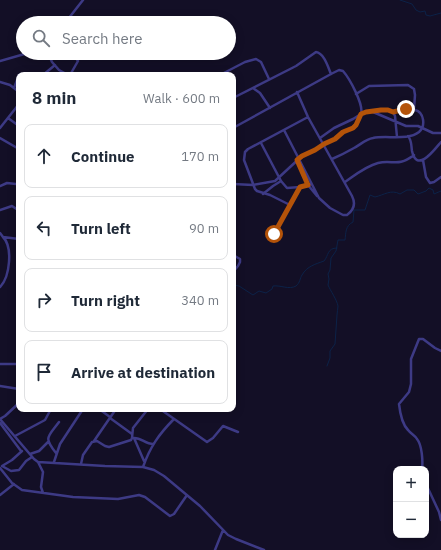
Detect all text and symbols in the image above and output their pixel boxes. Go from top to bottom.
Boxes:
search box [16,16,236,60]
icon: search [30,27,52,49]
text: Search here [62,29,142,48]
text: 8 min [32,87,76,109]
text: Walk · 600 m [143,90,220,107]
route end [397,100,415,118]
icon: ahead [33,145,55,167]
text: Continue [71,147,135,166]
text: 170 m [181,148,219,165]
icon: left [33,217,55,239]
text: Turn left [71,219,131,238]
text: 90 m [189,220,219,237]
route start [265,225,283,243]
icon: right [33,289,55,311]
text: Turn right [71,291,140,310]
text: 340 m [181,292,219,309]
icon: arrive [33,361,55,383]
text: Arrive at destination [71,363,215,382]
map controls [393,466,429,538]
button: + [393,466,429,502]
button: − [393,502,429,538]

